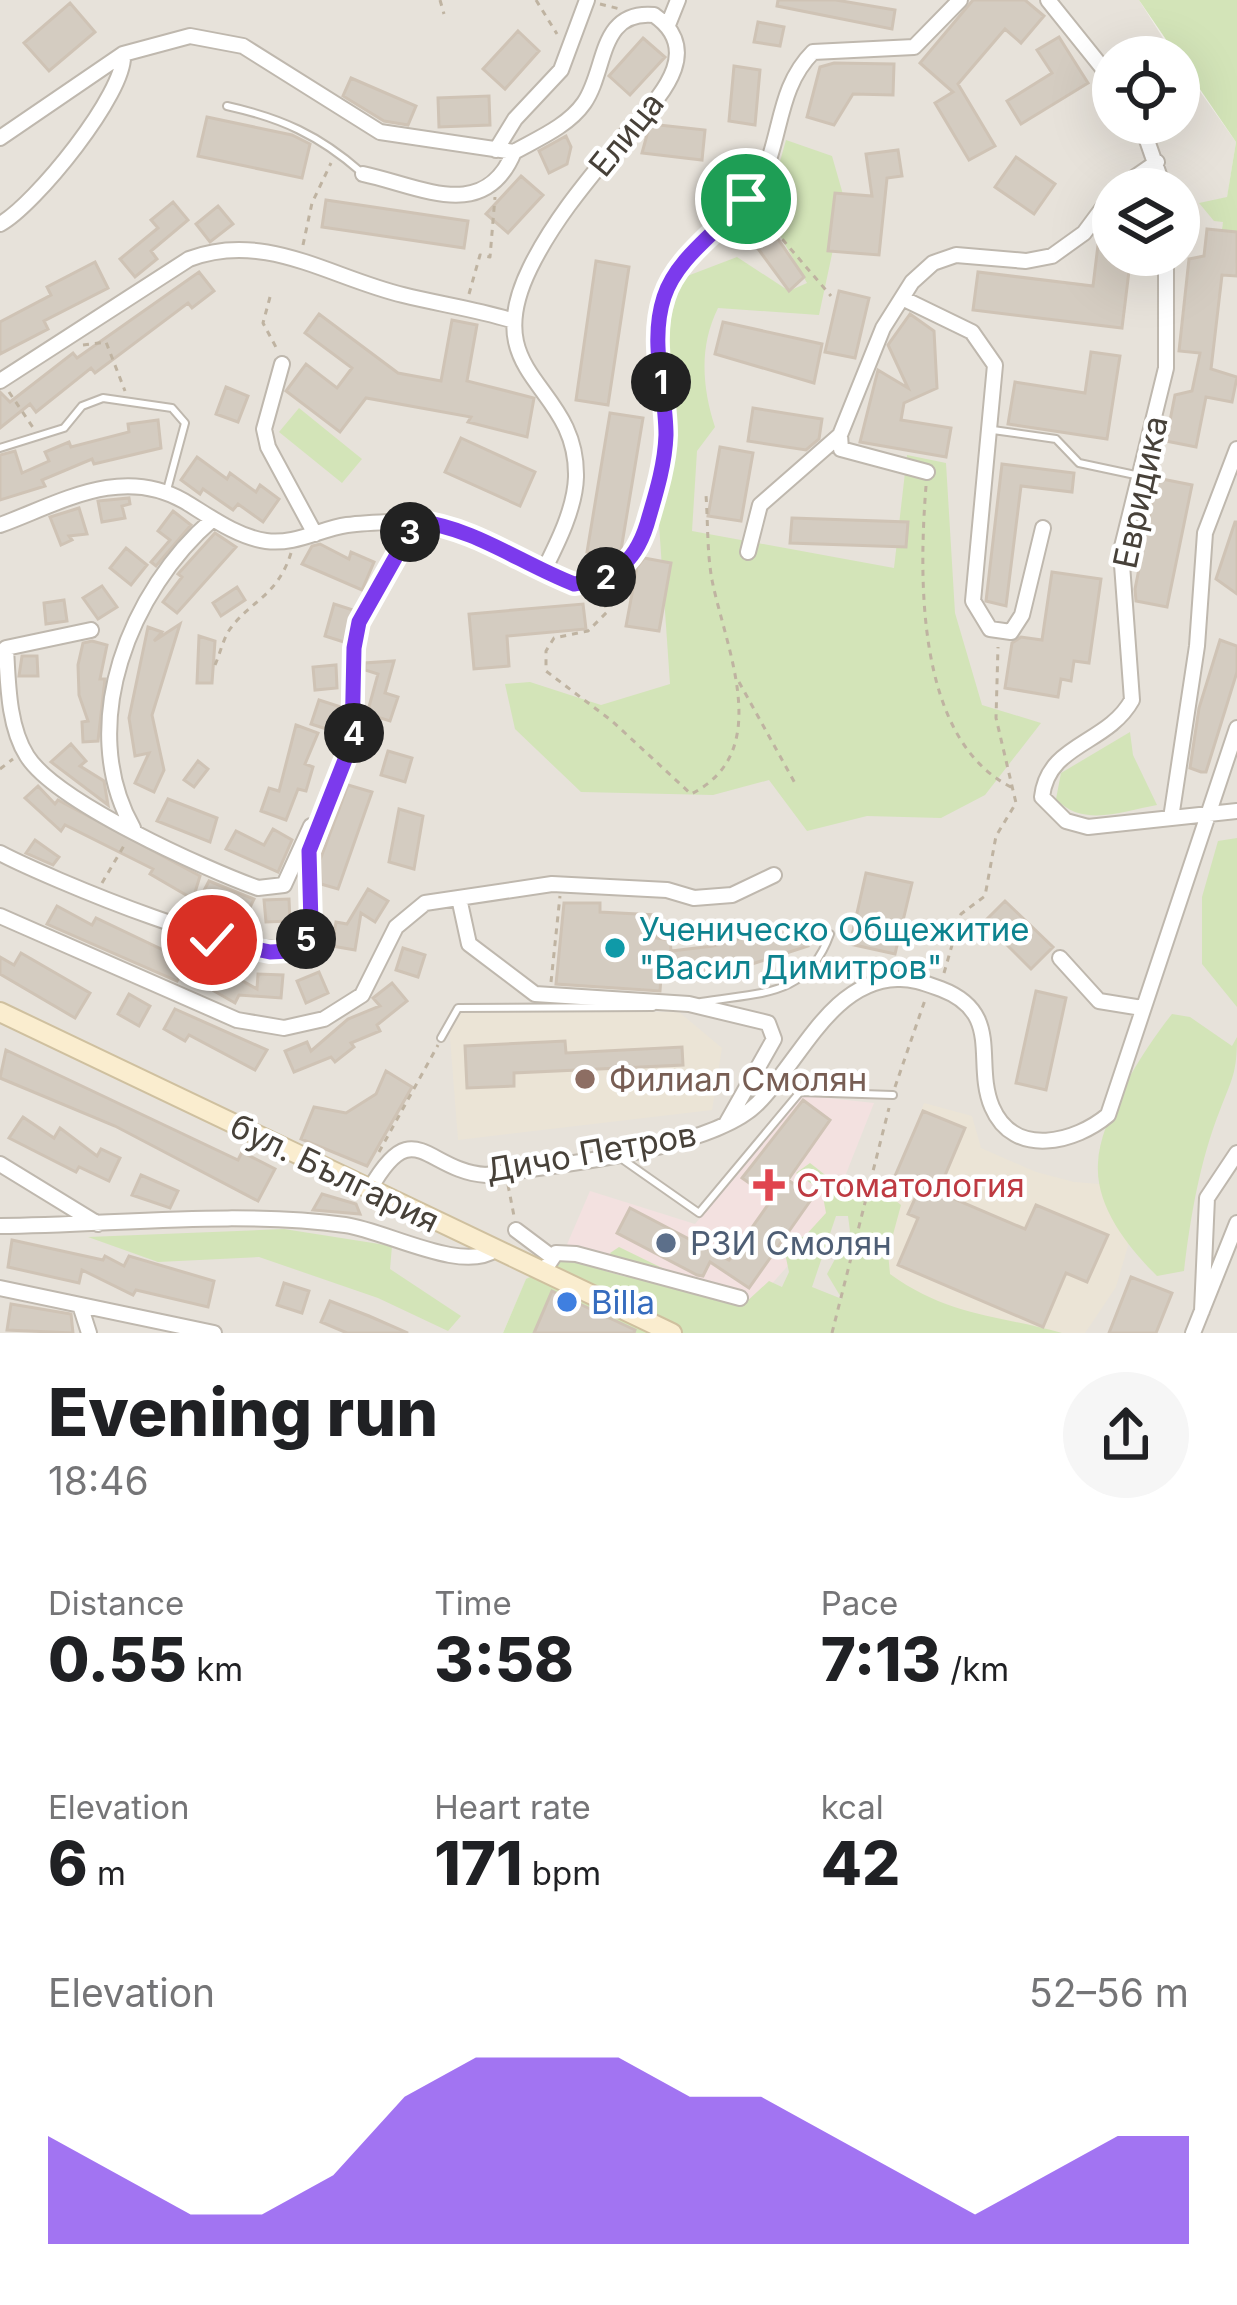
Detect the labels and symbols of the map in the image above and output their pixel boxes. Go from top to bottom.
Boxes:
street label: Елица [580,84,672,184]
pin [695,148,797,250]
pin: 1 [631,352,691,412]
street label: Евридика [1104,412,1176,572]
pin: 3 [380,502,440,562]
pin: 2 [576,547,636,607]
pin: 4 [324,703,384,763]
pin [161,889,263,991]
pin: 5 [276,909,336,969]
place label: Ученическо Общежитие "Васил Димитров" [639,909,1030,987]
marker: Ученическо Общежитие "Васил Димитров" [602,935,628,961]
place label: Филиал Смолян [609,1059,867,1099]
marker: Филиал Смолян [572,1066,598,1092]
street label: бул. България [224,1105,446,1241]
street label: Дичо Петров [483,1114,699,1190]
place label: Стоматология [796,1165,1025,1205]
marker: Стоматология [753,1169,785,1201]
place label: РЗИ Смолян [690,1223,892,1263]
marker: РЗИ Смолян [653,1230,679,1256]
place label: Billa [591,1282,655,1322]
marker: Billa [554,1289,580,1315]

